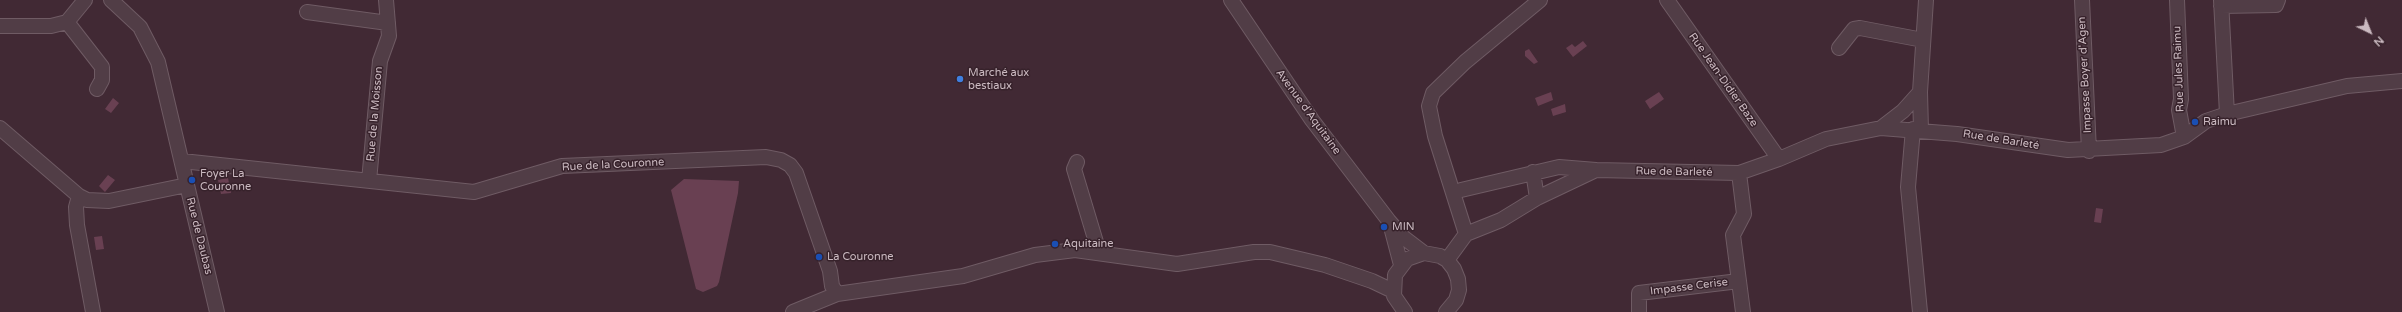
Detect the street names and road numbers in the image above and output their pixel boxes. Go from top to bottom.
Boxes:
street label: Impasse Boyer d'Agen [2075,16,2095,134]
street label: Rue Jules Raimu [2171,26,2187,112]
street label: Rue Jean-Didier Baze [1686,30,1760,130]
street label: Rue de la Moisson [364,66,386,162]
street label: Avenue d'Aquitaine [1273,67,1343,157]
street label: Rue de Barleté [1962,127,2040,153]
street label: Rue de la Couronne [561,156,665,174]
street label: Rue de Barleté [1635,165,1713,179]
street label: Rue de Daubas [183,196,215,276]
street label: Impasse Cerise [1649,276,1729,298]

